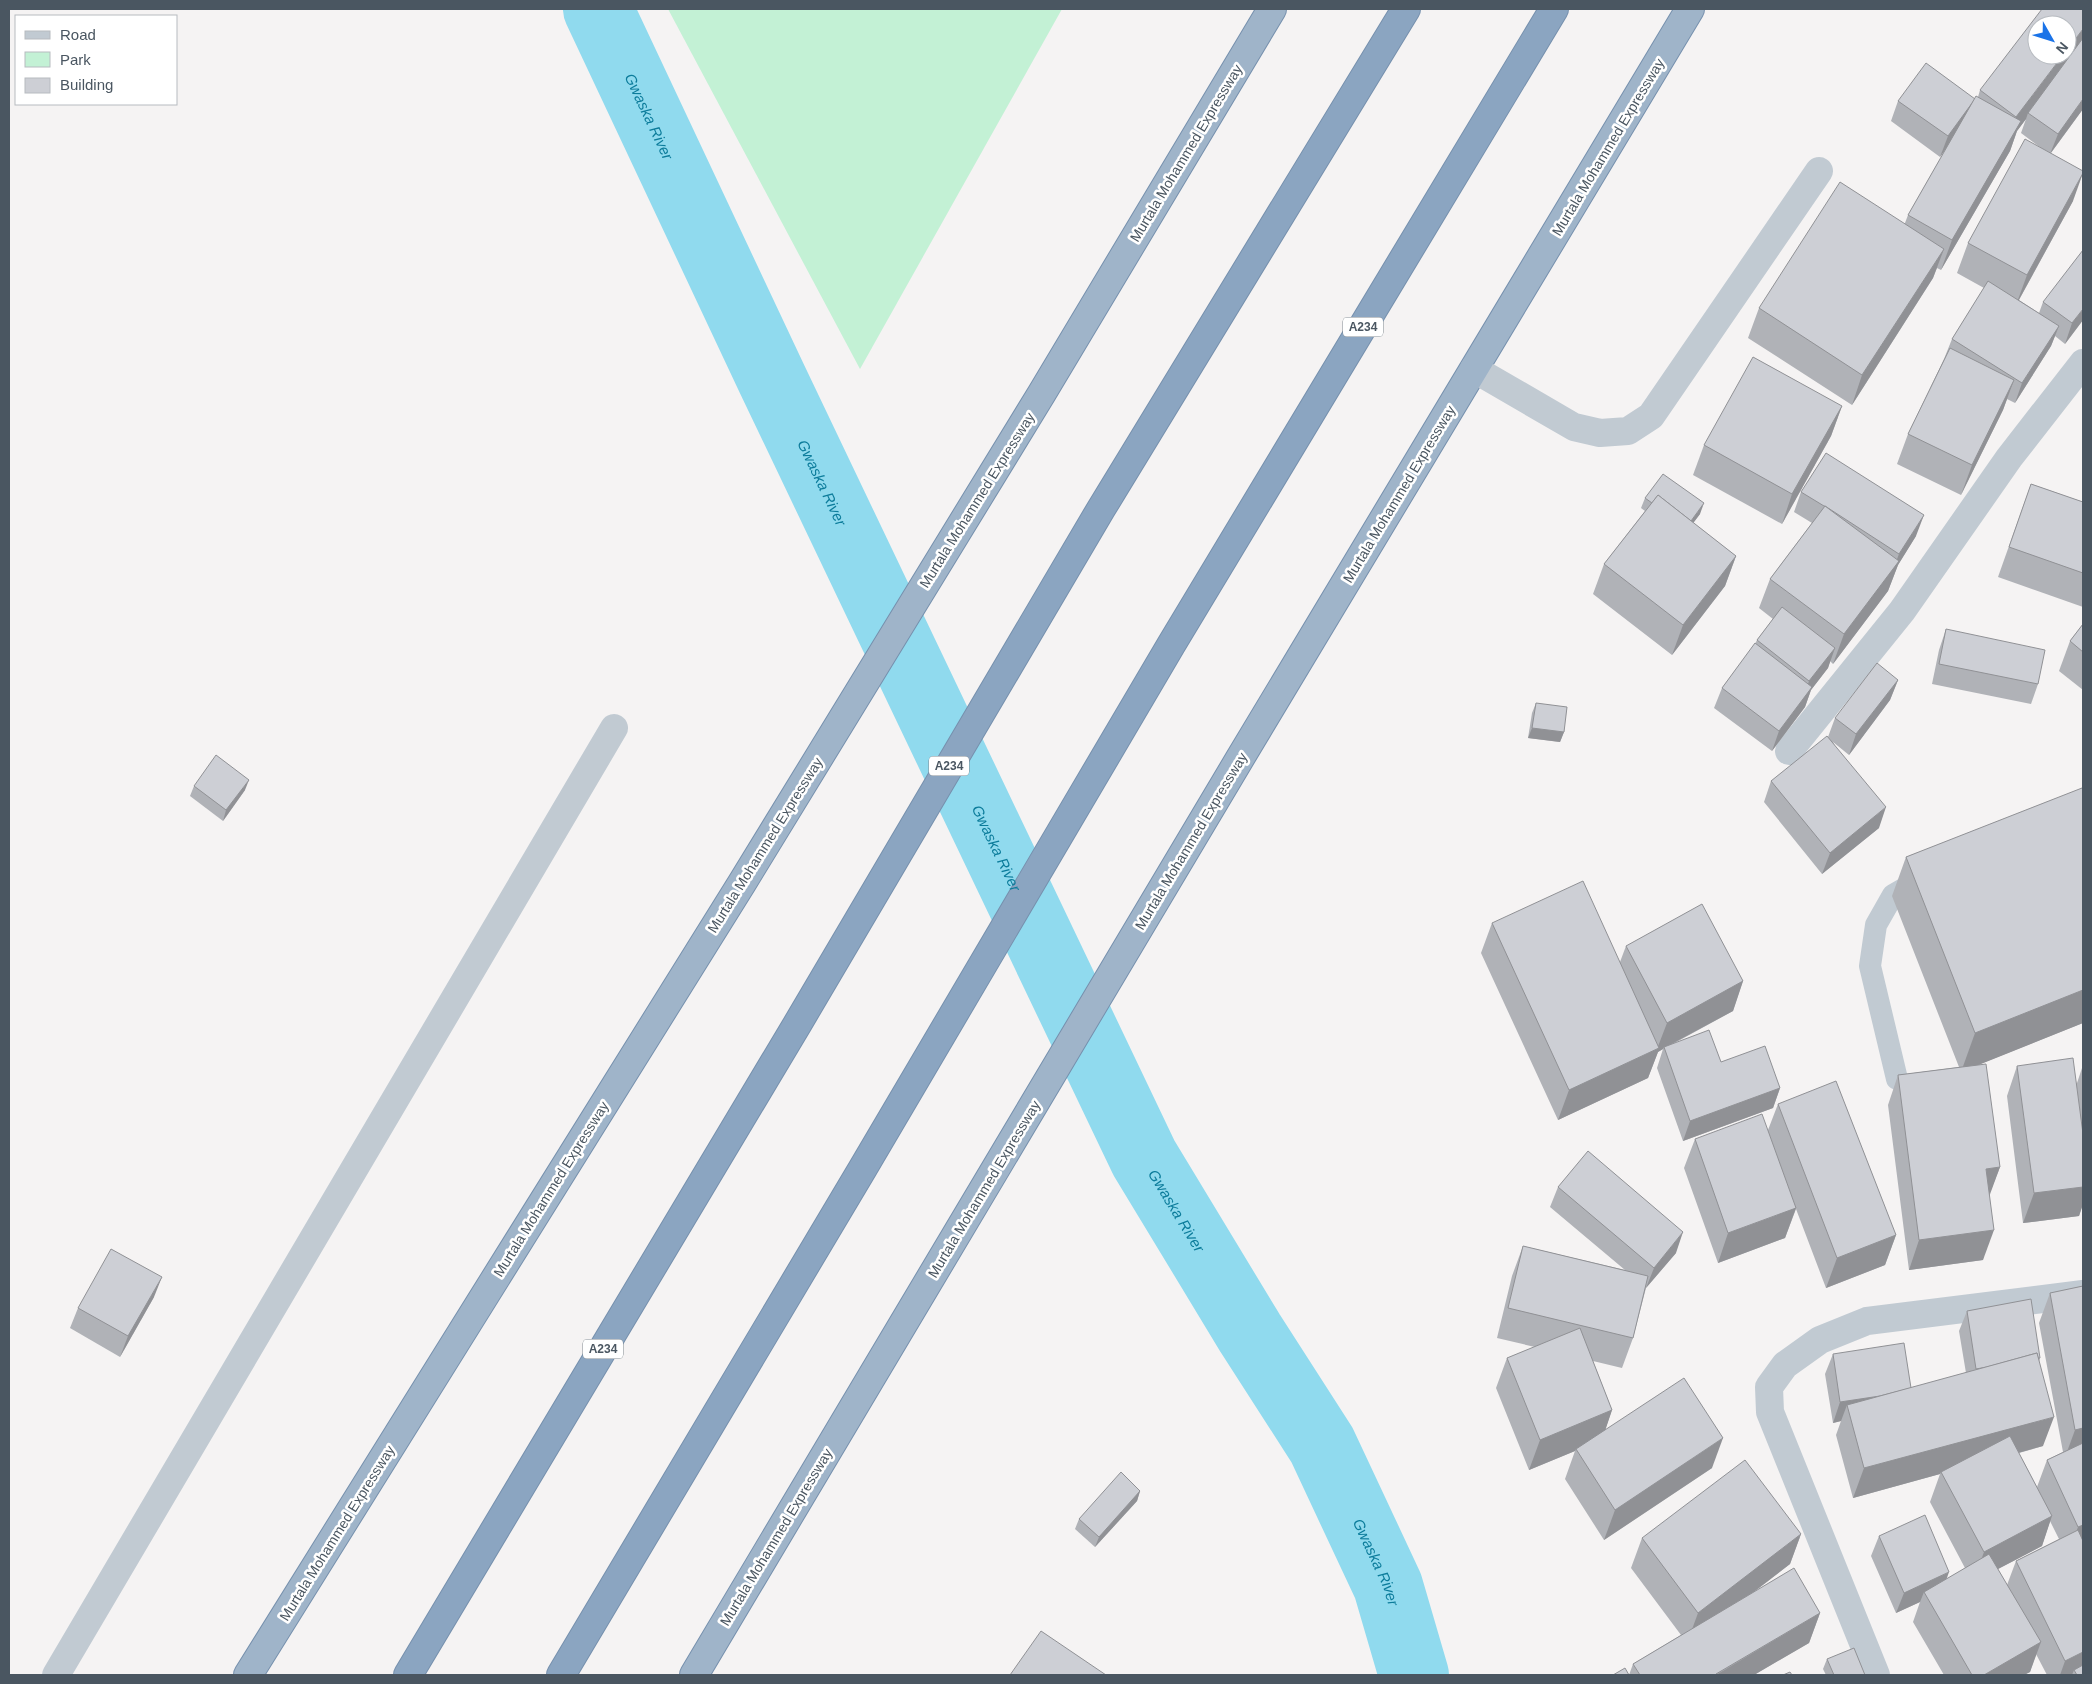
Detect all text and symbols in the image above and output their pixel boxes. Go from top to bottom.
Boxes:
legend [15,15,178,105]
north arrow [2027,15,2077,65]
text: Road [60,26,96,43]
text: N [2053,39,2072,57]
text: Park [60,51,91,68]
street label: Murtala Mohammed Expressway [1549,56,1667,238]
street label: Murtala Mohammed Expressway [1127,62,1245,244]
water label: Gwaska River [622,71,677,163]
text: Building [60,76,113,93]
road number: A234 [1343,318,1383,337]
street label: Murtala Mohammed Expressway [1340,403,1458,585]
street label: Murtala Mohammed Expressway [916,409,1038,591]
water label: Gwaska River [794,437,850,529]
street label: Murtala Mohammed Expressway [1132,750,1250,932]
street label: Murtala Mohammed Expressway [704,754,826,936]
road number: A234 [929,756,969,776]
water label: Gwaska River [969,802,1025,895]
street label: Murtala Mohammed Expressway [490,1098,612,1280]
street label: Murtala Mohammed Expressway [925,1098,1043,1280]
water label: Gwaska River [1145,1166,1208,1256]
road number: A234 [583,1340,623,1358]
street label: Murtala Mohammed Expressway [276,1442,398,1624]
street label: Murtala Mohammed Expressway [717,1446,835,1628]
water label: Gwaska River [1350,1516,1403,1609]

